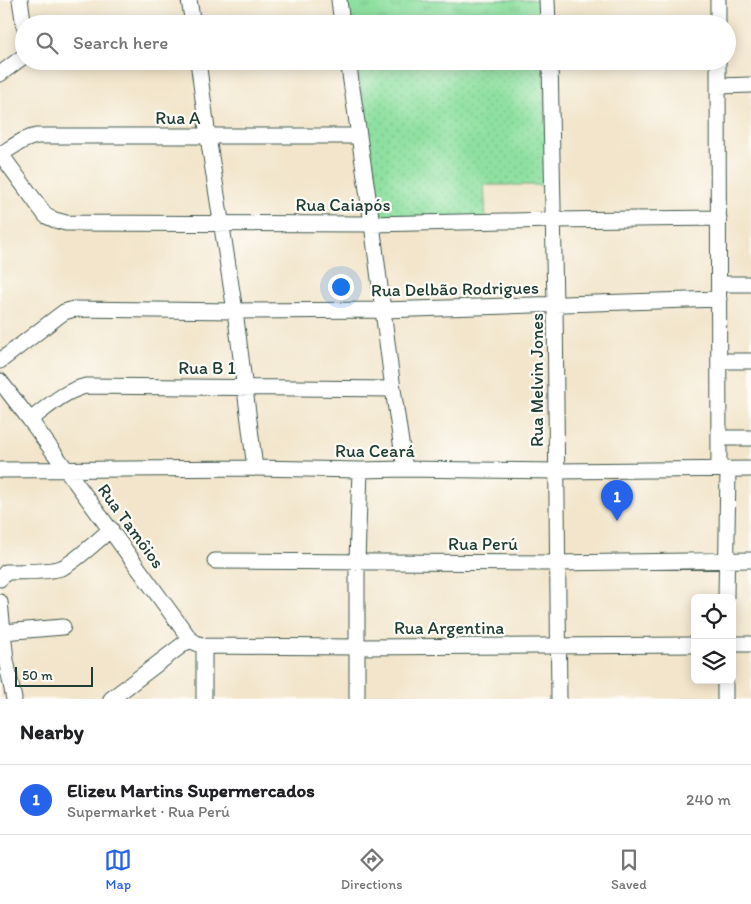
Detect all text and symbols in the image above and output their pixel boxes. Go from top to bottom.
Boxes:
search box [15,15,736,70]
icon: search [33,29,61,57]
text: Search here [73,31,168,54]
street label: Rua A [155,107,201,129]
street label: Rua Caiapós [296,194,390,216]
your location [328,274,354,300]
street label: Rua Delbão Rodrigues [371,277,539,301]
street label: Rua Melvin Jones [526,313,548,447]
street label: Rua B 1 [178,357,236,379]
street label: Rua Ceará [335,440,416,462]
street label: Rua Tamôios [93,479,169,573]
pin: 1 [601,480,633,521]
street label: Rua Perú [448,533,518,555]
map controls [691,594,736,684]
button: locate [691,594,736,639]
street label: Rua Argentina [394,617,504,639]
button: layers [691,639,736,684]
scale bar [15,664,92,687]
text: 50 m [22,667,53,684]
text: Nearby [20,719,84,744]
text: Elizeu Martins Supermercados [67,779,315,802]
text: 1 [32,790,40,809]
text: 240 m [686,790,731,809]
text: Supermarket · Rua Perú [67,802,230,821]
tab: Map [104,846,132,893]
tab: Directions [341,846,402,893]
tab: Saved [611,846,647,893]

